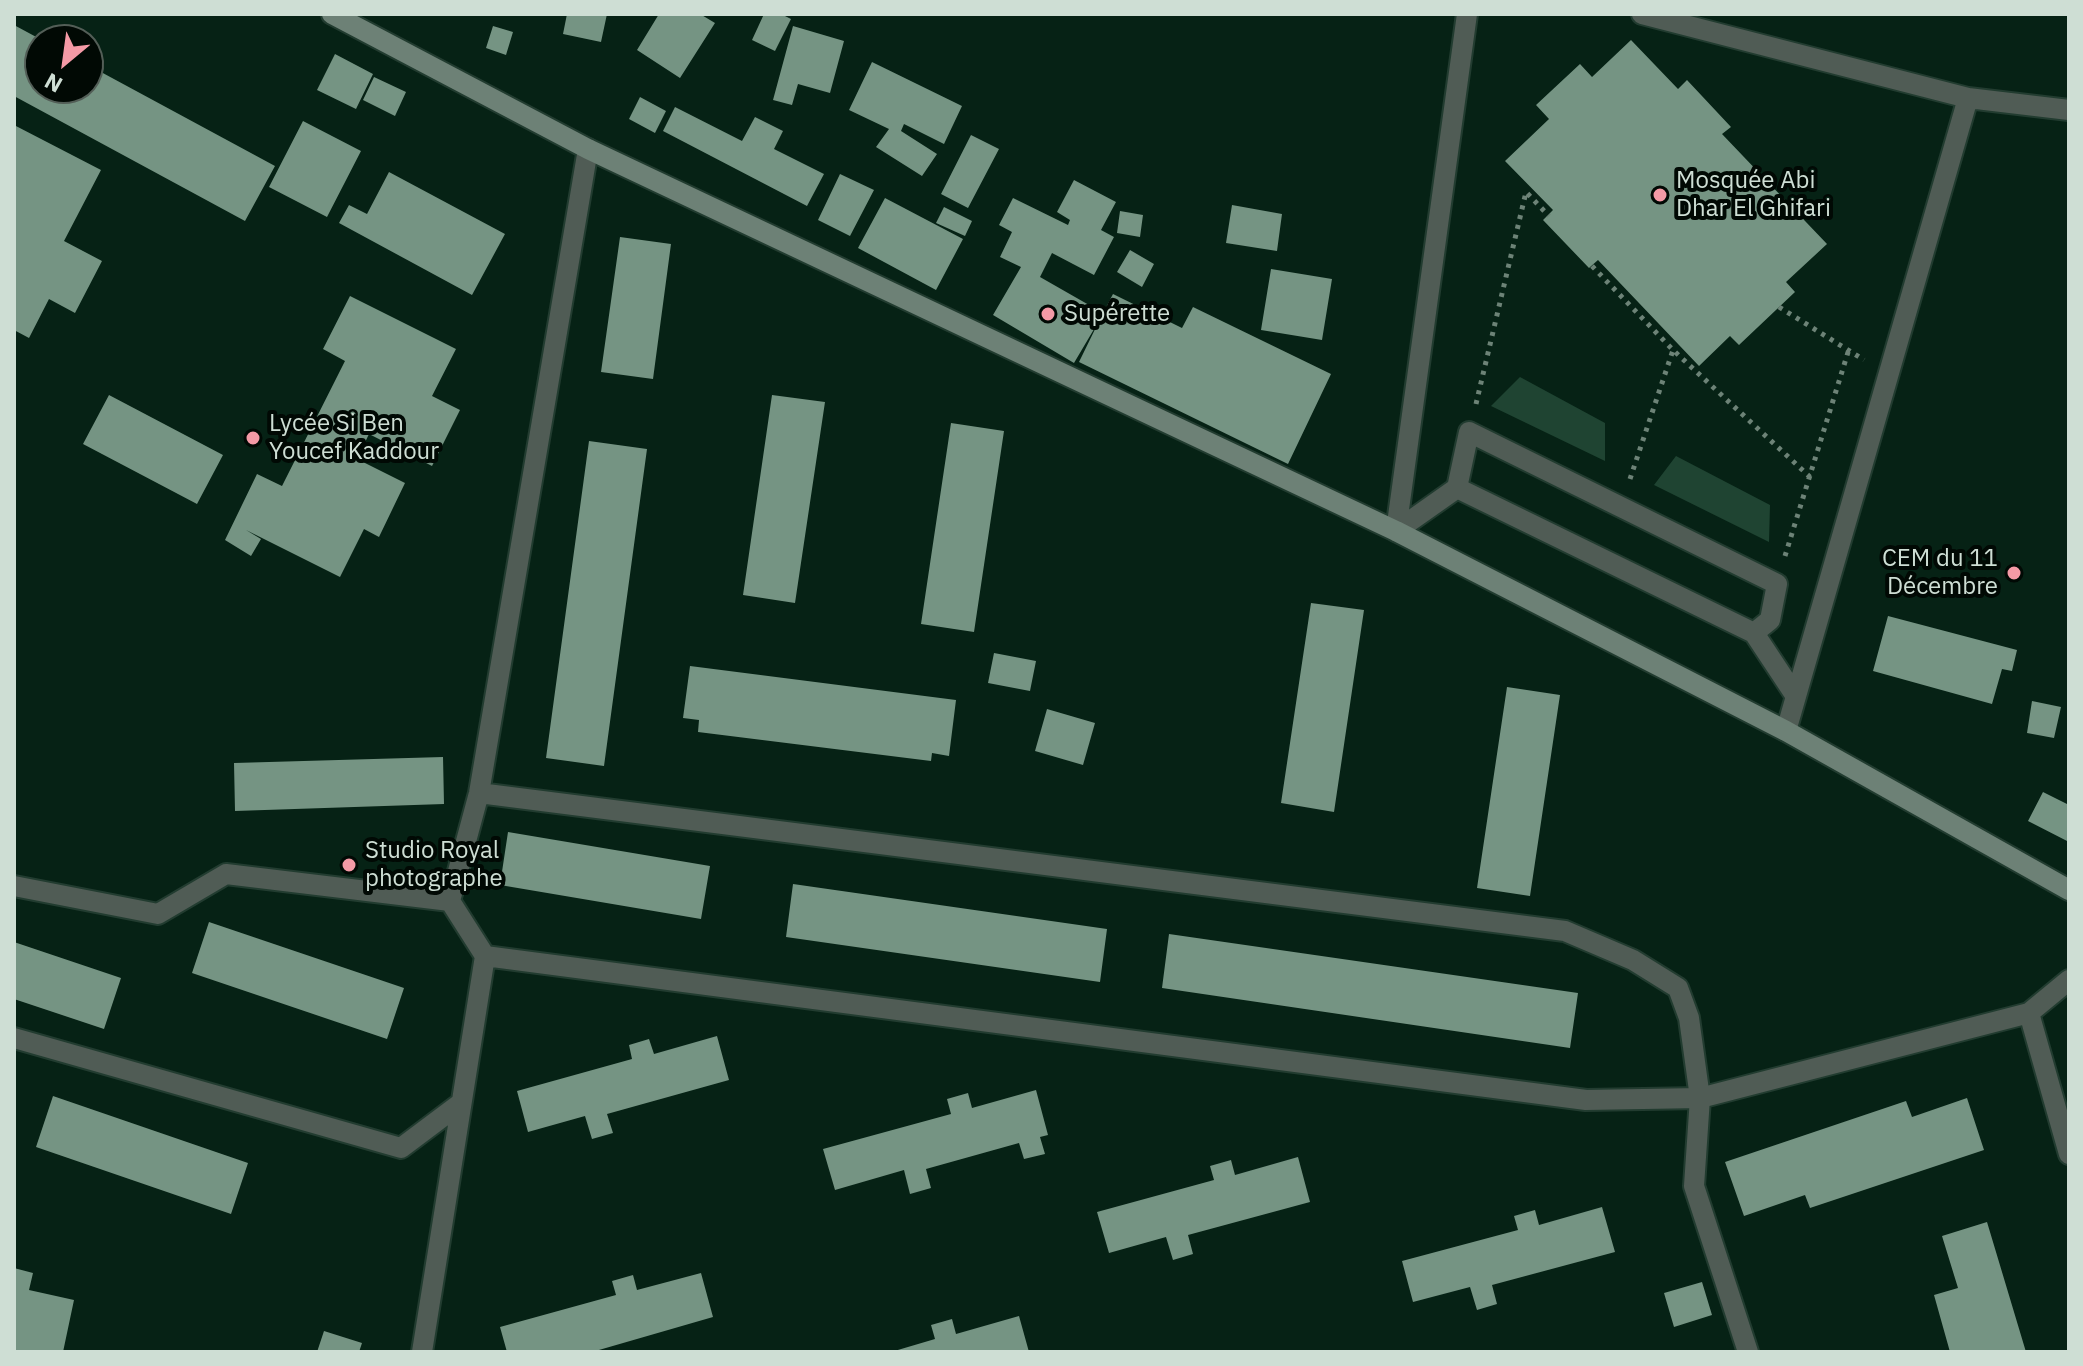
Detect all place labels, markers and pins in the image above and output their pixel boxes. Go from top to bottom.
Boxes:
place label: Mosquée Abi Dhar El Ghifari [1676,167,1831,223]
marker: Mosquée Abi Dhar El Ghifari [1651,186,1669,204]
place label: Supérette [1064,300,1170,328]
marker: Supérette [1039,305,1057,323]
place label: Lycée Si Ben Youcef Kaddour [269,410,439,466]
marker: Lycée Si Ben Youcef Kaddour [244,429,262,447]
place label: CEM du 11 Décembre [1882,545,1998,601]
marker: CEM du 11 Décembre [2005,564,2023,582]
place label: Studio Royal photographe [365,837,503,893]
marker: Studio Royal photographe [340,856,358,874]

